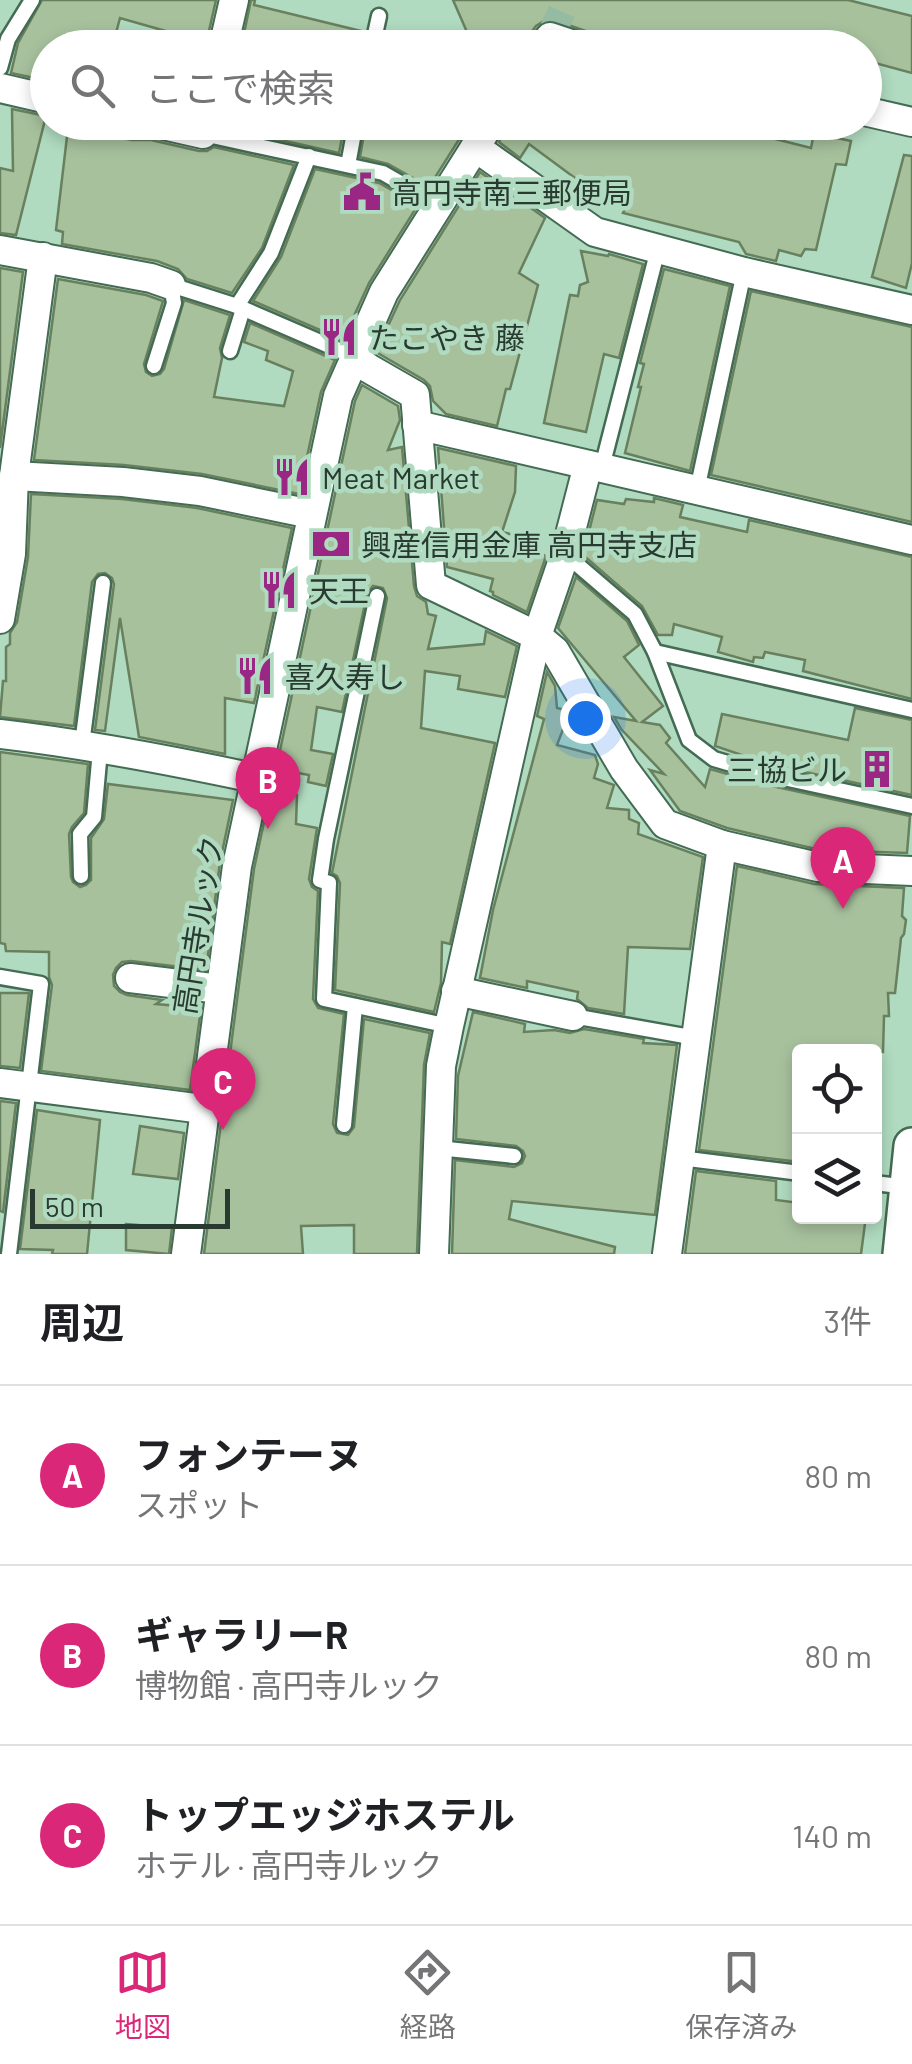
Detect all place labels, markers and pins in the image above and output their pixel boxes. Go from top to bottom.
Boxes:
public building icon: 高円寺南三郵便局 [341,171,383,213]
place label: 高円寺南三郵便局 [392,174,632,210]
restaurant icon: たこやき 藤 [318,316,360,358]
place label: たこやき 藤 [369,319,525,355]
restaurant icon: Meat Market [271,456,313,498]
place label: Meat Market [322,459,480,495]
bank icon: 興産信用金庫 高円寺支店 [310,523,352,565]
place label: 興産信用金庫 高円寺支店 [361,526,697,562]
restaurant icon: 天王 [258,569,300,611]
place label: 天王 [309,572,369,608]
restaurant icon: 喜久寿し [234,655,276,697]
place label: 喜久寿し [285,658,405,694]
pin: B [236,746,300,829]
building icon: 三協ビル [856,748,898,790]
place label: 三協ビル [727,751,847,787]
pin: A [810,826,876,909]
pin: C [190,1048,256,1130]

